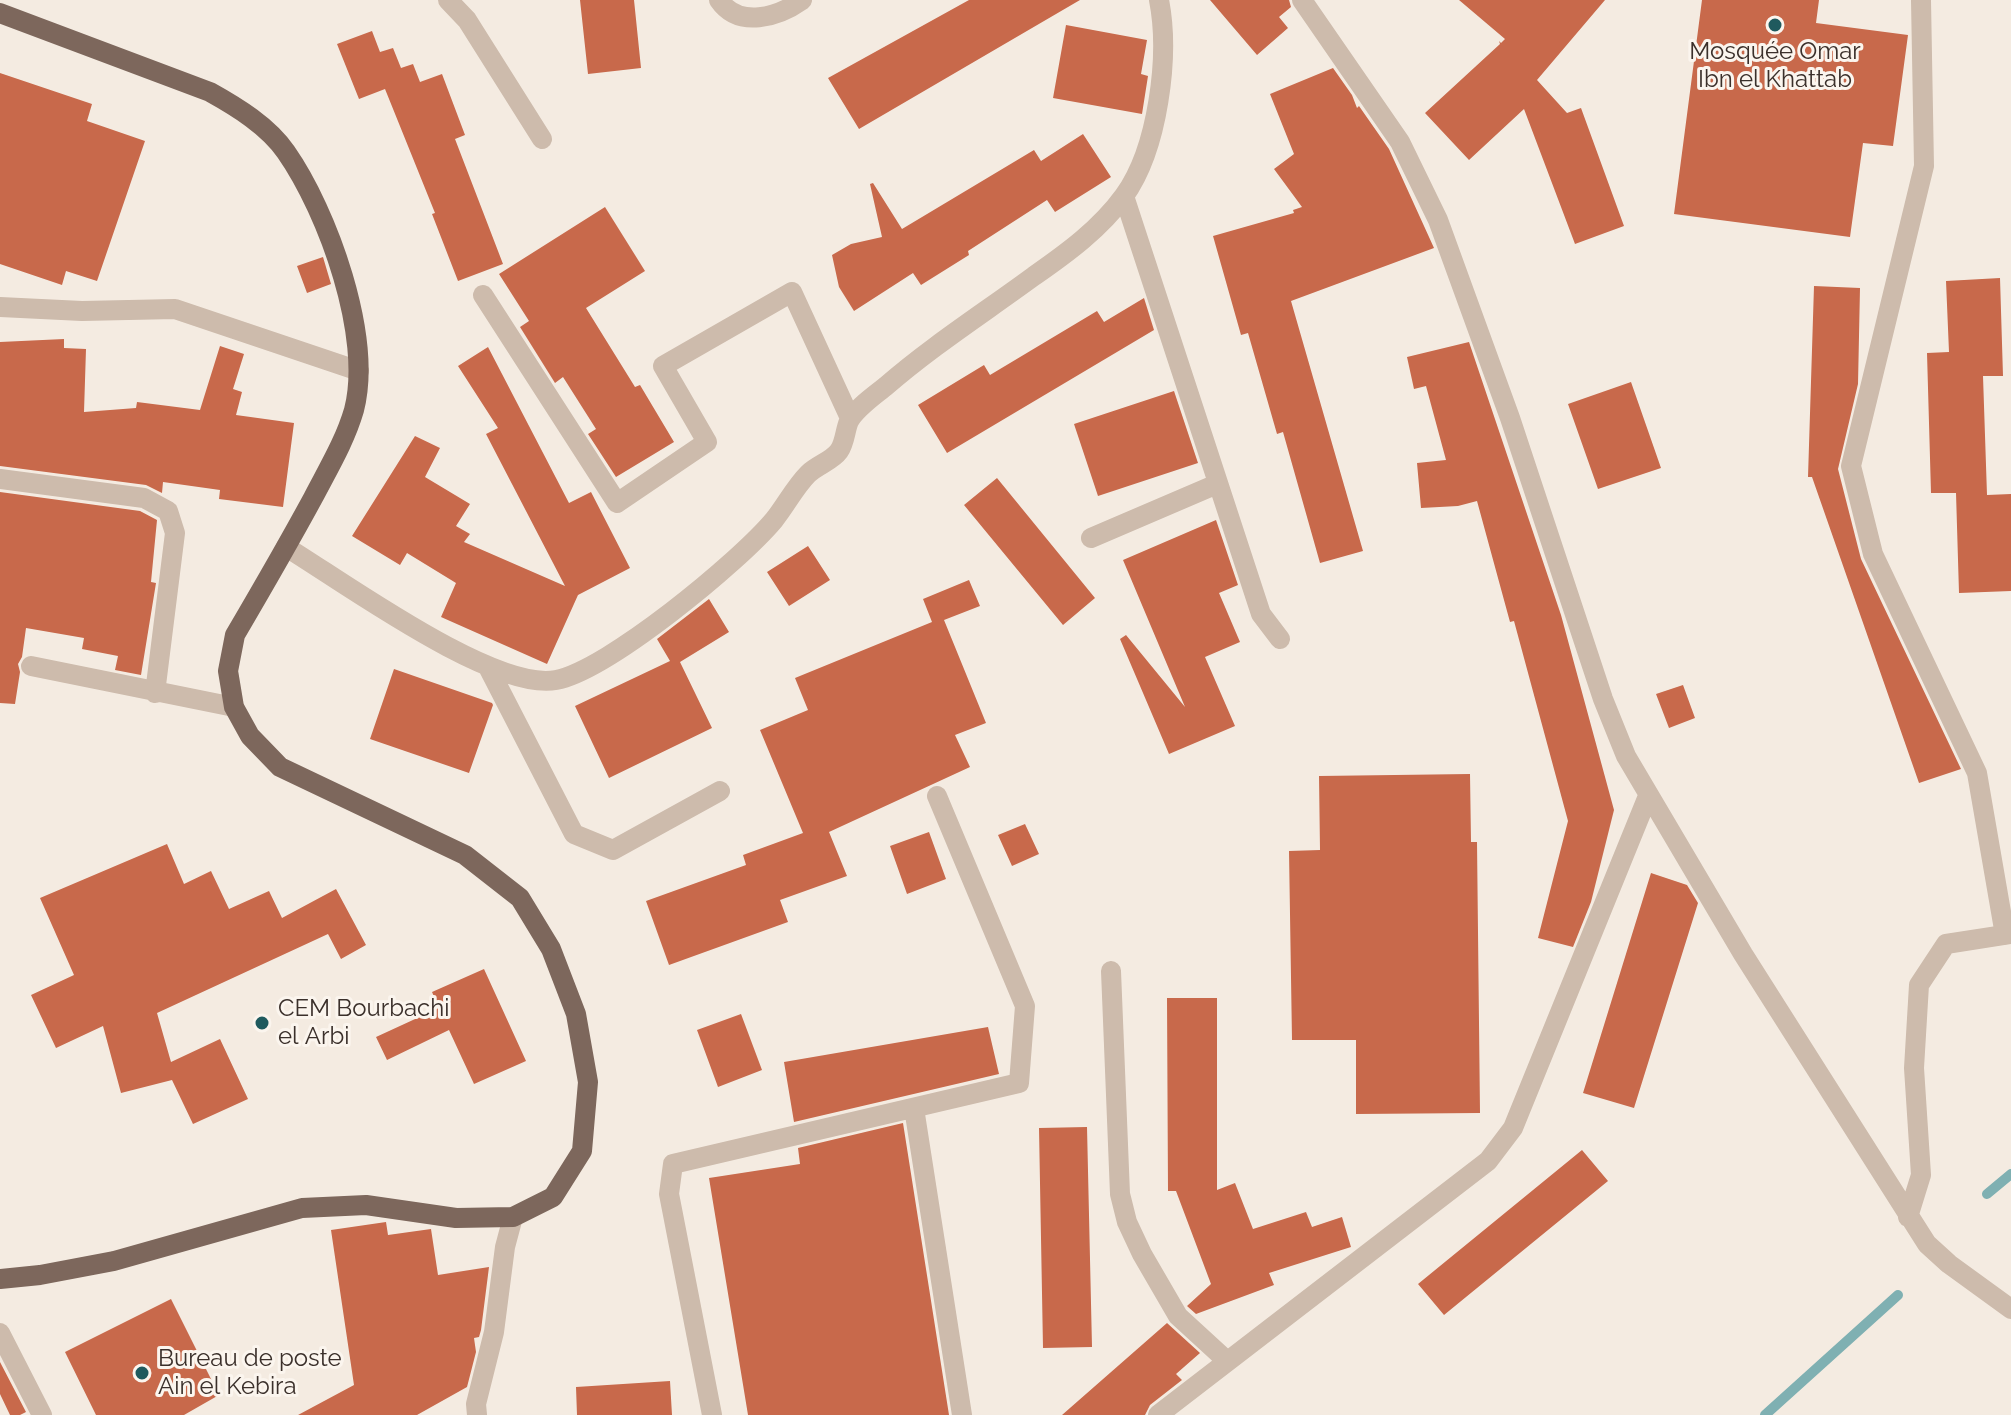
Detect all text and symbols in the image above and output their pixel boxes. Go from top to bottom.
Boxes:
marker: Mosquée Omar Ibn el Khattab [1766,16,1784,34]
place label: Mosquée Omar Ibn el Khattab [1689,38,1861,94]
place label: CEM Bourbachi el Arbi [278,995,449,1051]
marker: CEM Bourbachi el Arbi [253,1014,271,1032]
place label: Bureau de poste Ain el Kebira [158,1345,342,1401]
marker: Bureau de poste Ain el Kebira [133,1364,151,1382]

